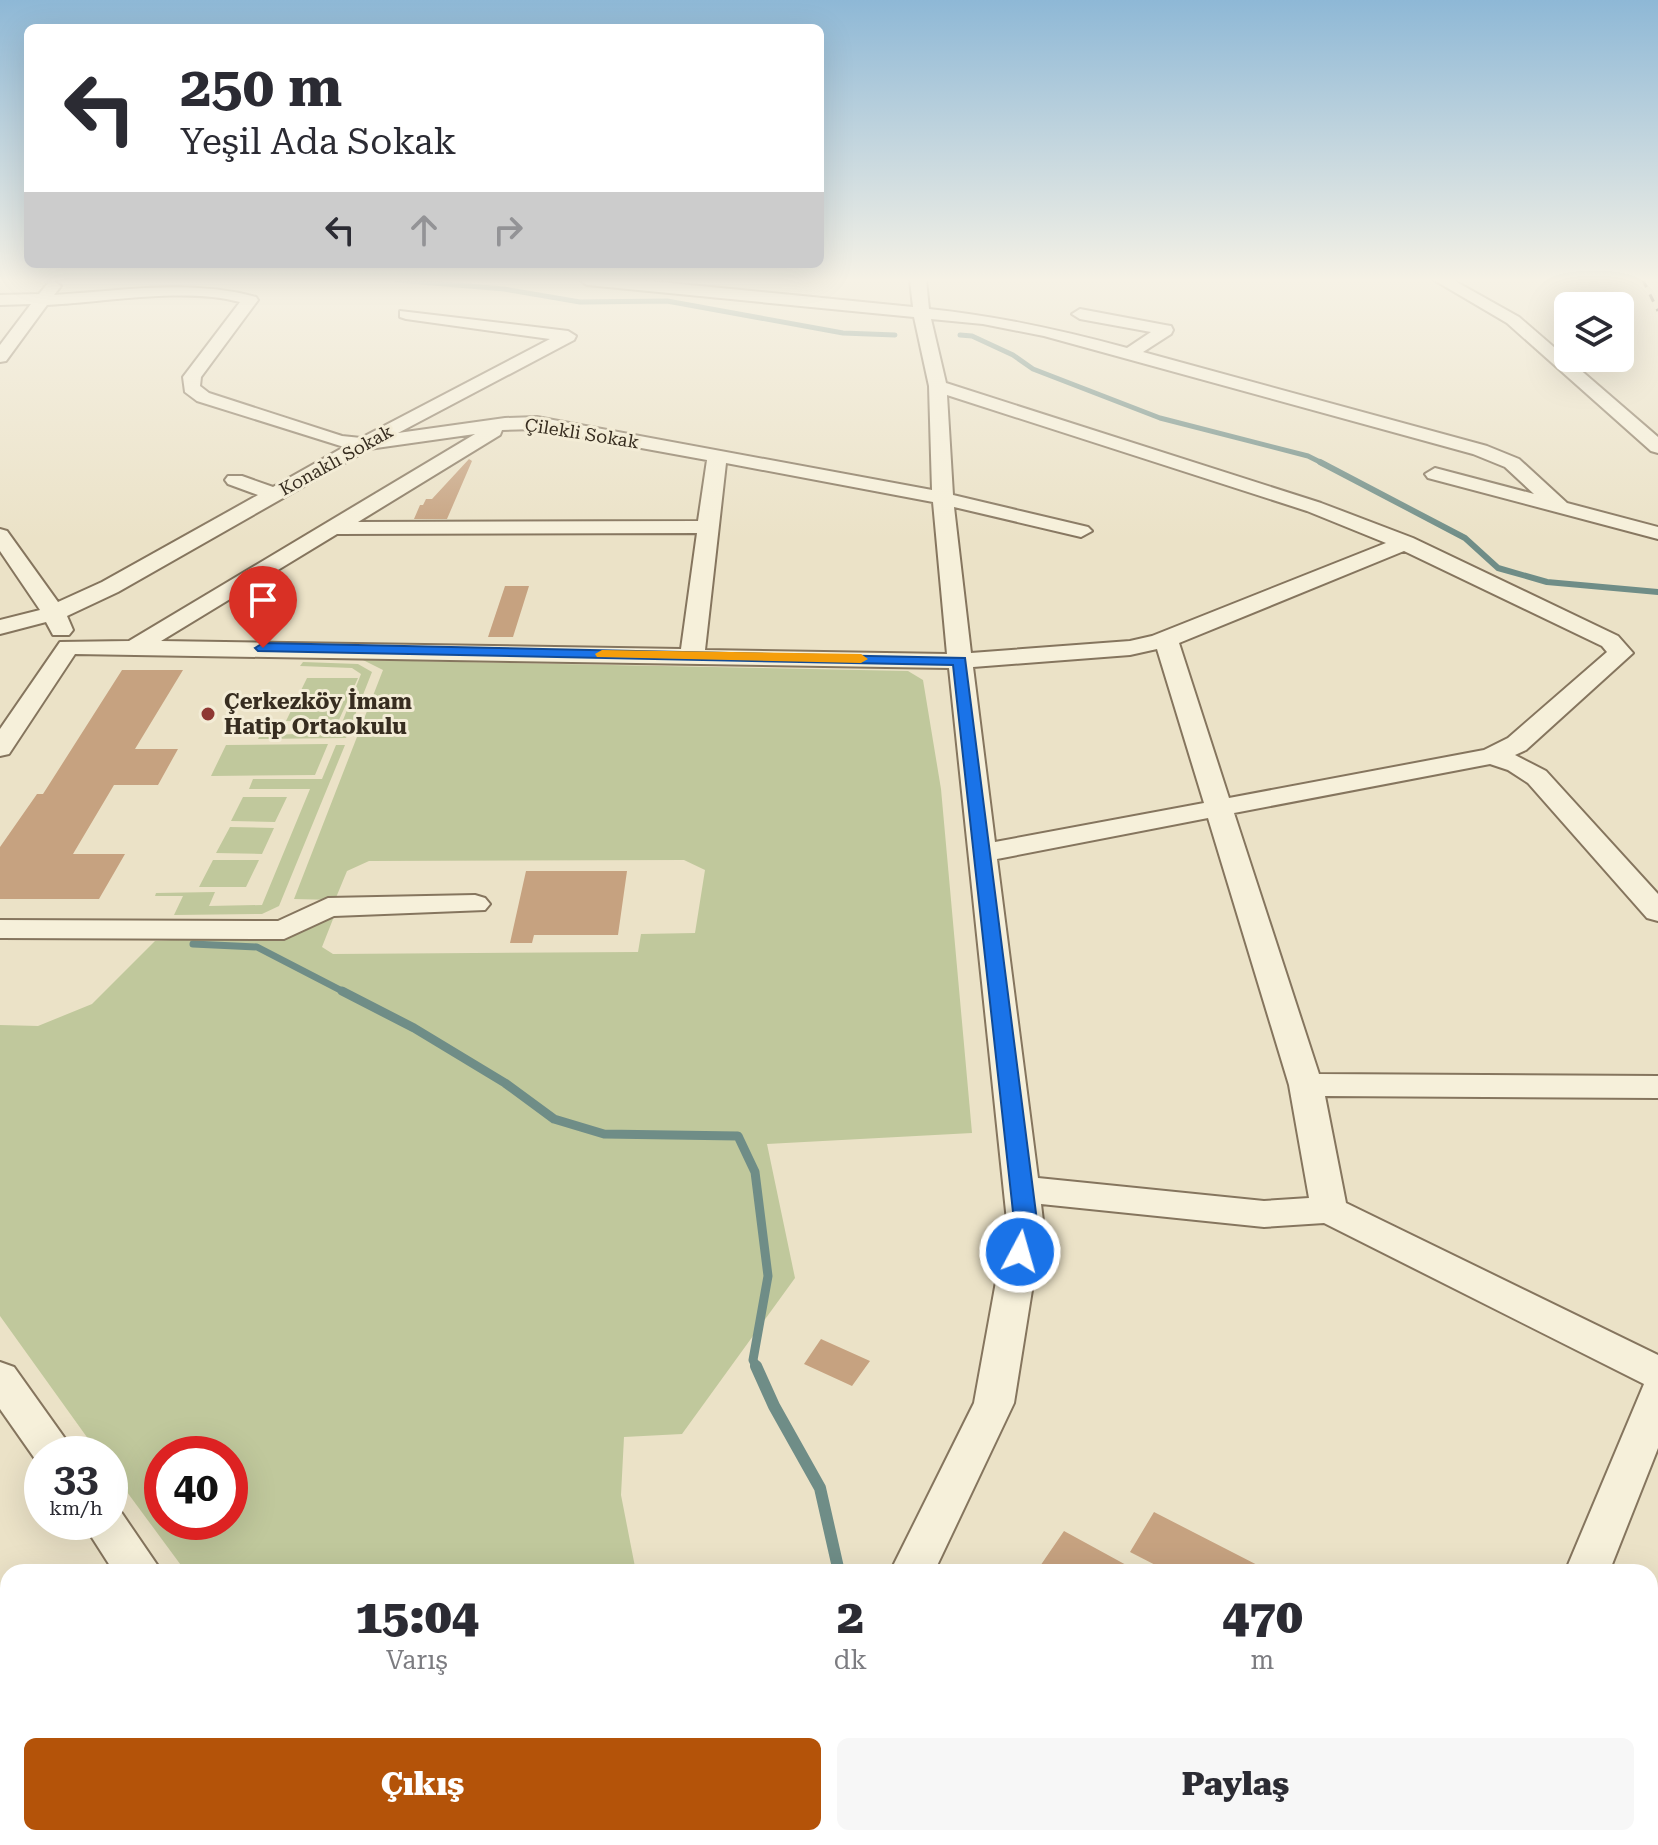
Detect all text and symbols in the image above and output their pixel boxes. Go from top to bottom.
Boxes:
text: 250 m [180,54,342,120]
icon: left [48,56,152,160]
text: Yeşil Ada Sokak [180,121,456,163]
icon: left [318,208,362,252]
icon: ahead [402,208,446,252]
icon: right [486,208,530,252]
map controls [1554,292,1634,372]
button: layers [1554,292,1634,372]
street label: Çilekli Sokak [523,414,641,452]
street label: Konaklı Sokak [276,420,396,500]
pin [229,566,297,648]
icon: arrive [241,578,285,622]
place label: Çerkezköy İmam Hatip Ortaokulu [224,688,412,739]
marker: Çerkezköy İmam Hatip Ortaokulu [199,705,217,723]
position arrow [978,1210,1062,1294]
speed limit sign: 40 [144,1436,248,1540]
text: 33 [54,1454,98,1501]
text: km/h [49,1496,103,1520]
text: 15:04 [355,1589,479,1645]
text: 2 [837,1589,864,1645]
text: 470 [1222,1589,1303,1645]
text: Varış [386,1645,448,1675]
text: dk [834,1645,867,1675]
text: m [1251,1645,1274,1675]
button: Çıkış [24,1738,821,1830]
button: Paylaş [837,1738,1634,1830]

